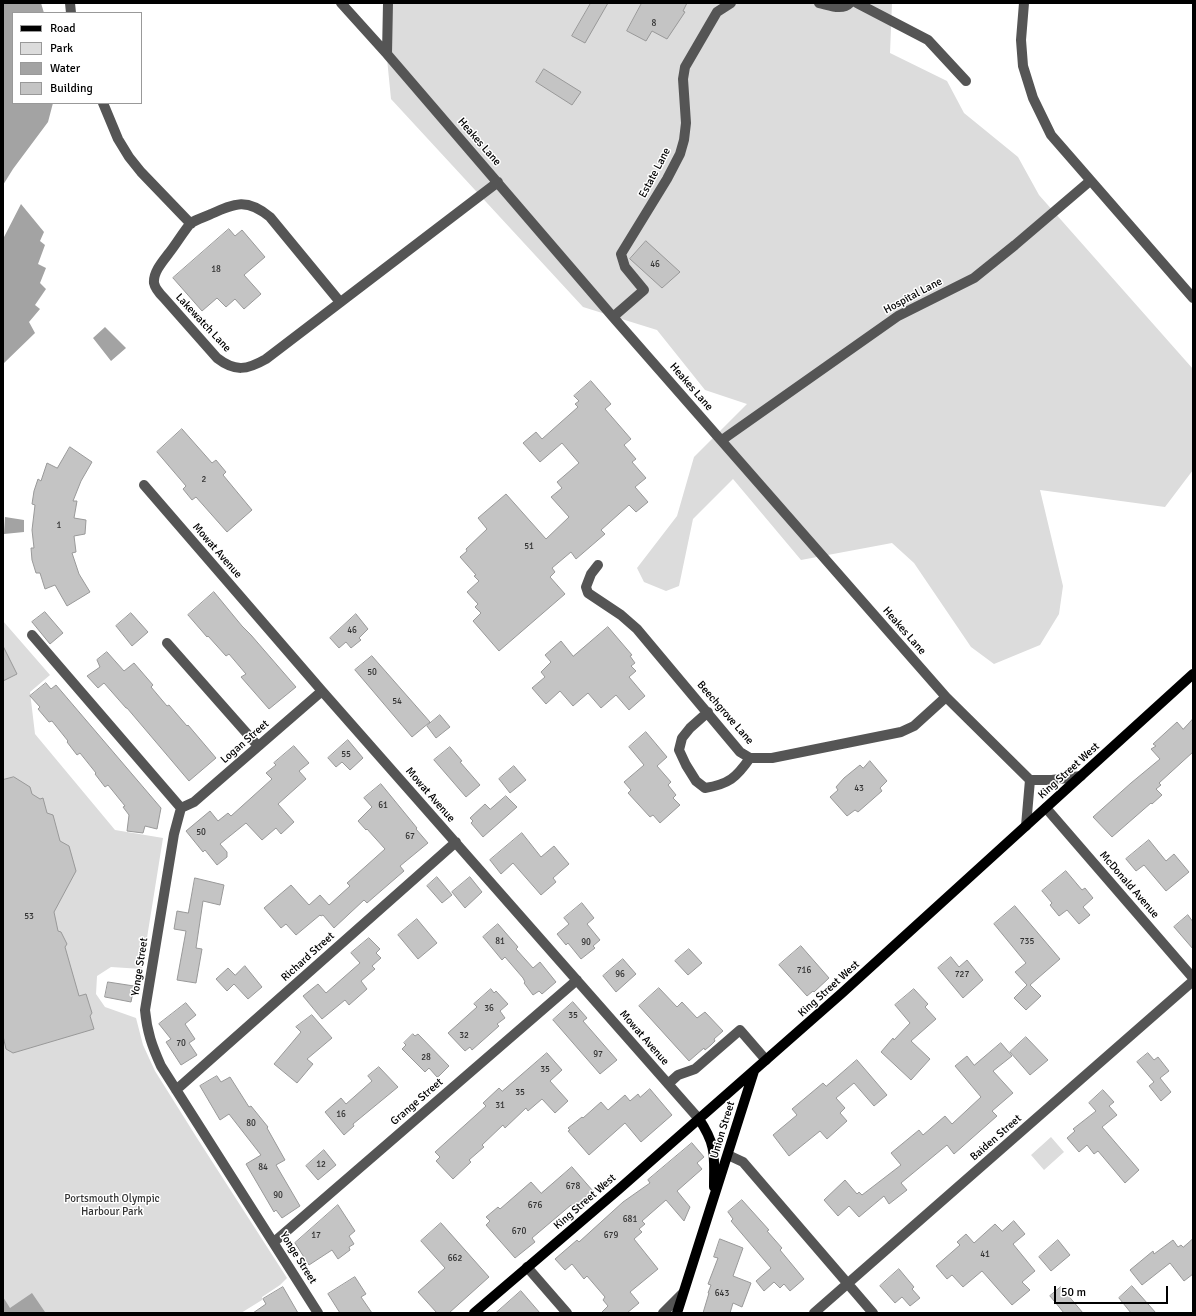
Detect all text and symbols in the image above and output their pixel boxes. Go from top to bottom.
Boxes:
legend [12,12,142,104]
house number: 8 [652,19,656,29]
text: Road [50,21,76,36]
text: Park [50,41,73,56]
text: Water [50,61,80,76]
text: Building [50,81,93,96]
street label: Heakes Lane [455,115,503,169]
street label: Estate Lane [636,146,674,200]
house number: 46 [650,260,660,270]
house number: 18 [211,265,221,275]
street label: Hospital Lane [881,275,945,317]
street label: Lakewatch Lane [173,291,233,355]
street label: Heakes Lane [667,360,715,414]
house number: 2 [202,475,206,485]
house number: 1 [57,521,61,531]
street label: Mowat Avenue [190,521,244,581]
house number: 51 [524,542,534,552]
street label: Heakes Lane [880,604,928,658]
house number: 46 [347,626,357,636]
house number: 50 [367,668,377,678]
street label: Beechgrove Lane [694,679,756,747]
house number: 54 [392,697,402,707]
street label: Logan Street [218,717,272,767]
street label: King Street West [1036,740,1102,802]
house number: 55 [341,750,351,760]
street label: Mowat Avenue [403,765,457,825]
house number: 43 [854,784,864,794]
house number: 61 [378,801,388,811]
house number: 50 [196,828,206,838]
house number: 67 [405,832,415,842]
street label: McDonald Avenue [1096,849,1162,921]
house number: 53 [24,912,34,922]
street label: Richard Street [279,930,337,984]
street label: Yonge Street [129,937,151,997]
house number: 81 [495,937,505,947]
house number: 735 [1020,937,1034,947]
house number: 90 [581,938,591,948]
street label: King Street West [796,958,862,1020]
house number: 716 [797,966,811,976]
house number: 96 [615,970,625,980]
house number: 727 [955,970,969,980]
house number: 36 [484,1004,494,1014]
street label: Mowat Avenue [617,1008,671,1068]
house number: 35 [568,1011,578,1021]
house number: 32 [459,1031,469,1041]
house number: 70 [176,1039,186,1049]
house number: 97 [593,1050,603,1060]
house number: 28 [421,1053,431,1063]
house number: 35 [540,1065,550,1075]
street label: Grange Street [388,1076,446,1128]
house number: 35 [515,1088,525,1098]
street label: Union Street [708,1100,738,1160]
house number: 31 [495,1101,505,1111]
house number: 16 [336,1110,346,1120]
street label: Baiden Street [968,1112,1024,1164]
house number: 80 [246,1119,256,1129]
house number: 12 [316,1160,326,1170]
house number: 84 [258,1163,268,1173]
street label: King Street West [551,1171,619,1233]
house number: 678 [566,1182,580,1192]
house number: 90 [273,1191,283,1201]
park label: Portsmouth Olympic Harbour Park [64,1192,160,1218]
house number: 676 [528,1201,542,1211]
house number: 681 [623,1215,637,1225]
house number: 670 [512,1227,526,1237]
street label: Yonge Street [277,1229,319,1287]
house number: 17 [311,1231,321,1241]
house number: 679 [604,1231,618,1241]
house number: 41 [980,1250,990,1260]
house number: 662 [448,1254,462,1264]
scale bar [1056,1278,1170,1304]
text: 50 m [1061,1285,1086,1300]
house number: 643 [715,1289,729,1299]

